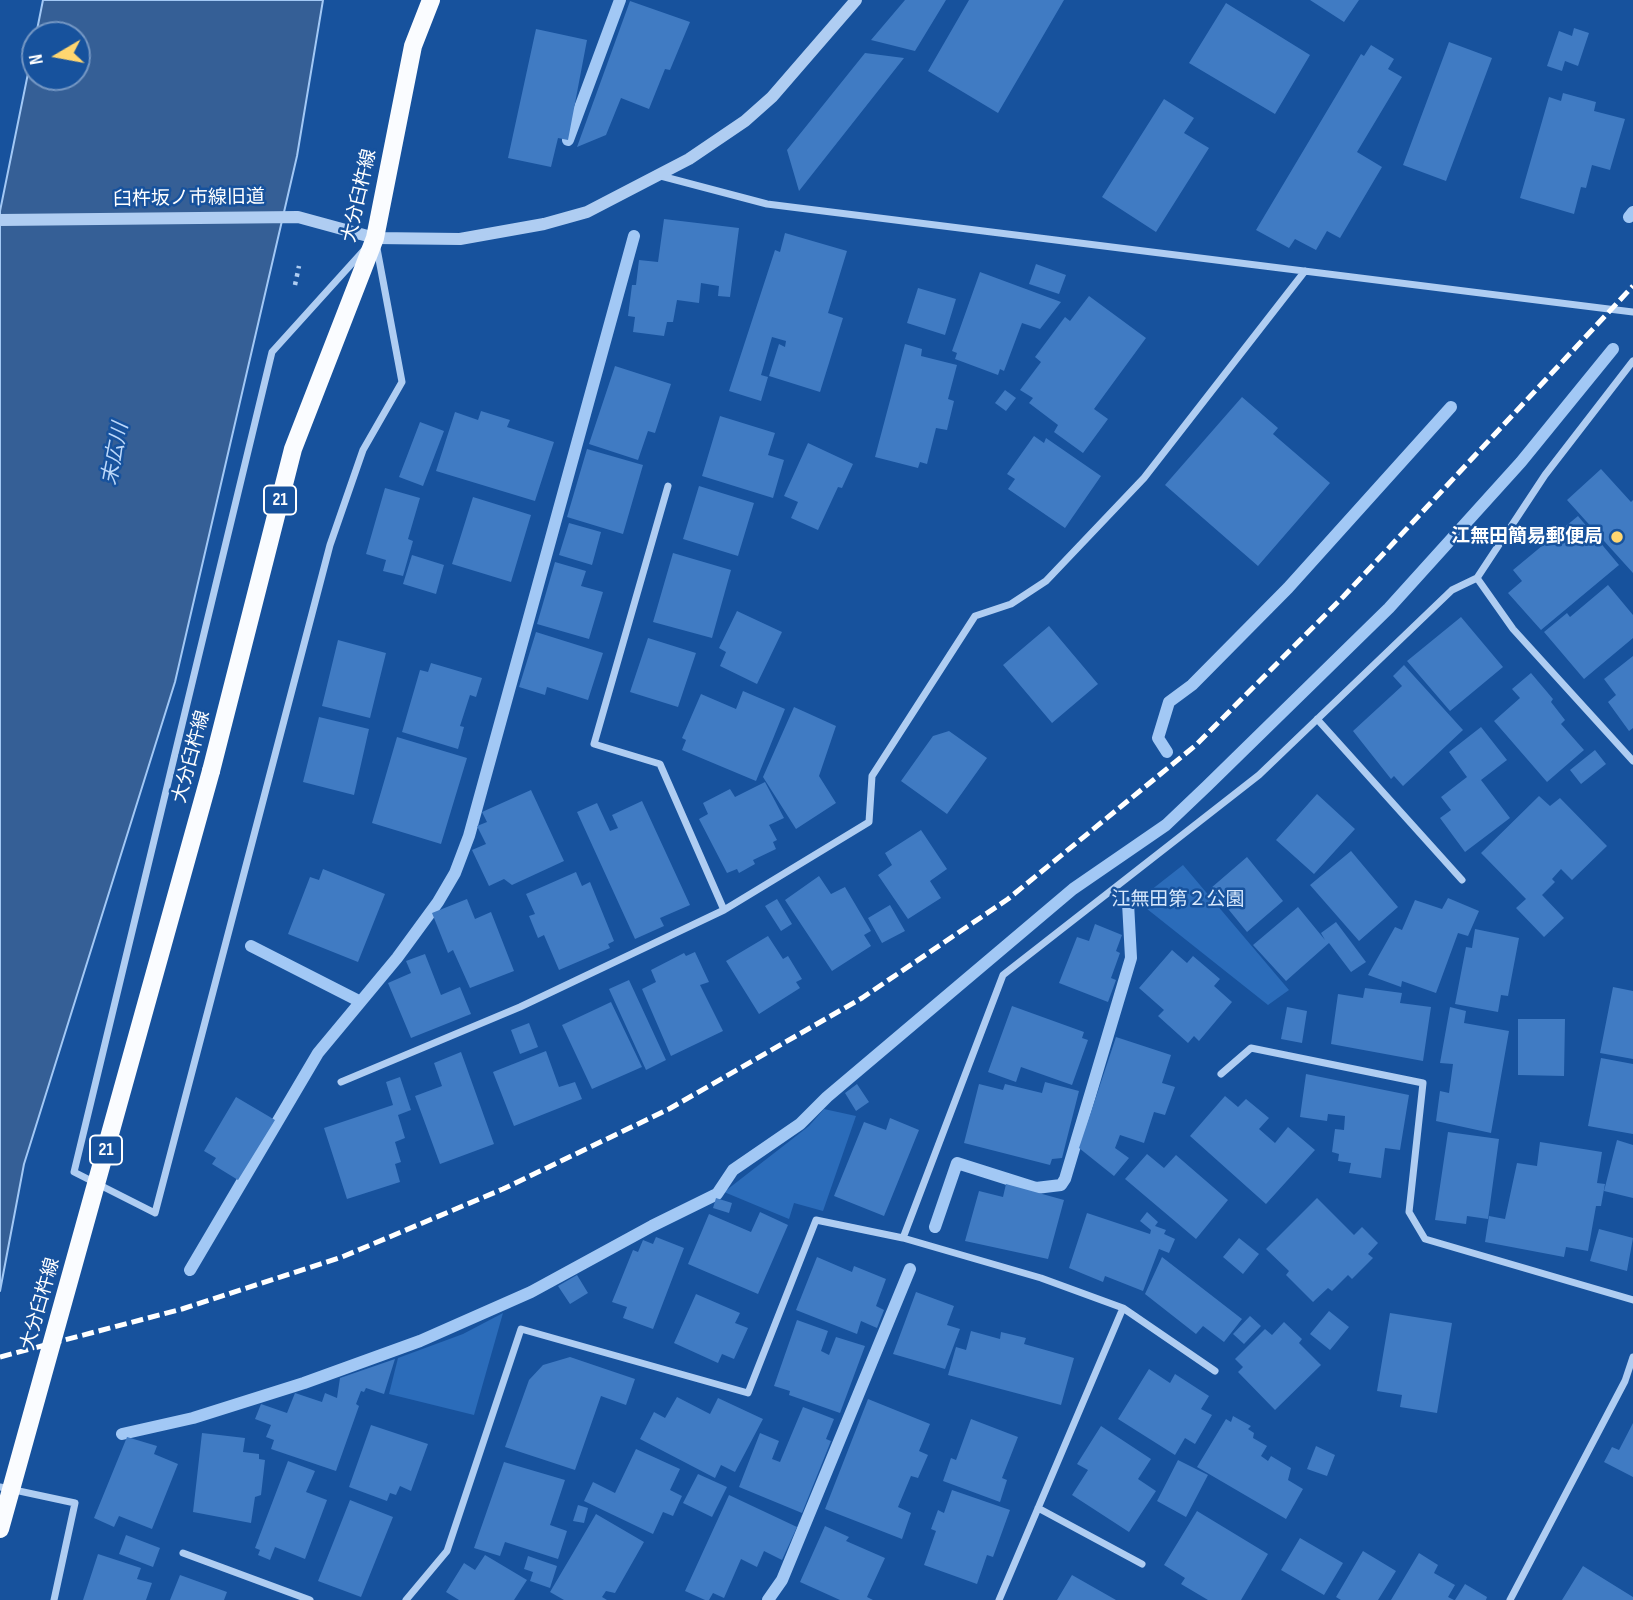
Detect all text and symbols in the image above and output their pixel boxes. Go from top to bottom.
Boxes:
north arrow [21,21,91,91]
text: N [25,52,49,66]
street label: 大分臼杵線 [338,147,382,245]
street label: 臼杵坂ノ市線旧道 [113,186,265,212]
water label: 末広川 [98,421,134,487]
road number: 21 [264,486,296,514]
place label: 江無田簡易郵便局 [1451,526,1603,548]
marker: 江無田簡易郵便局 [1609,529,1625,545]
street label: 大分臼杵線 [169,708,215,806]
park label: 江無田第２公園 [1112,889,1244,911]
road number: 21 [90,1135,122,1164]
street label: 大分臼杵線 [17,1255,65,1353]

